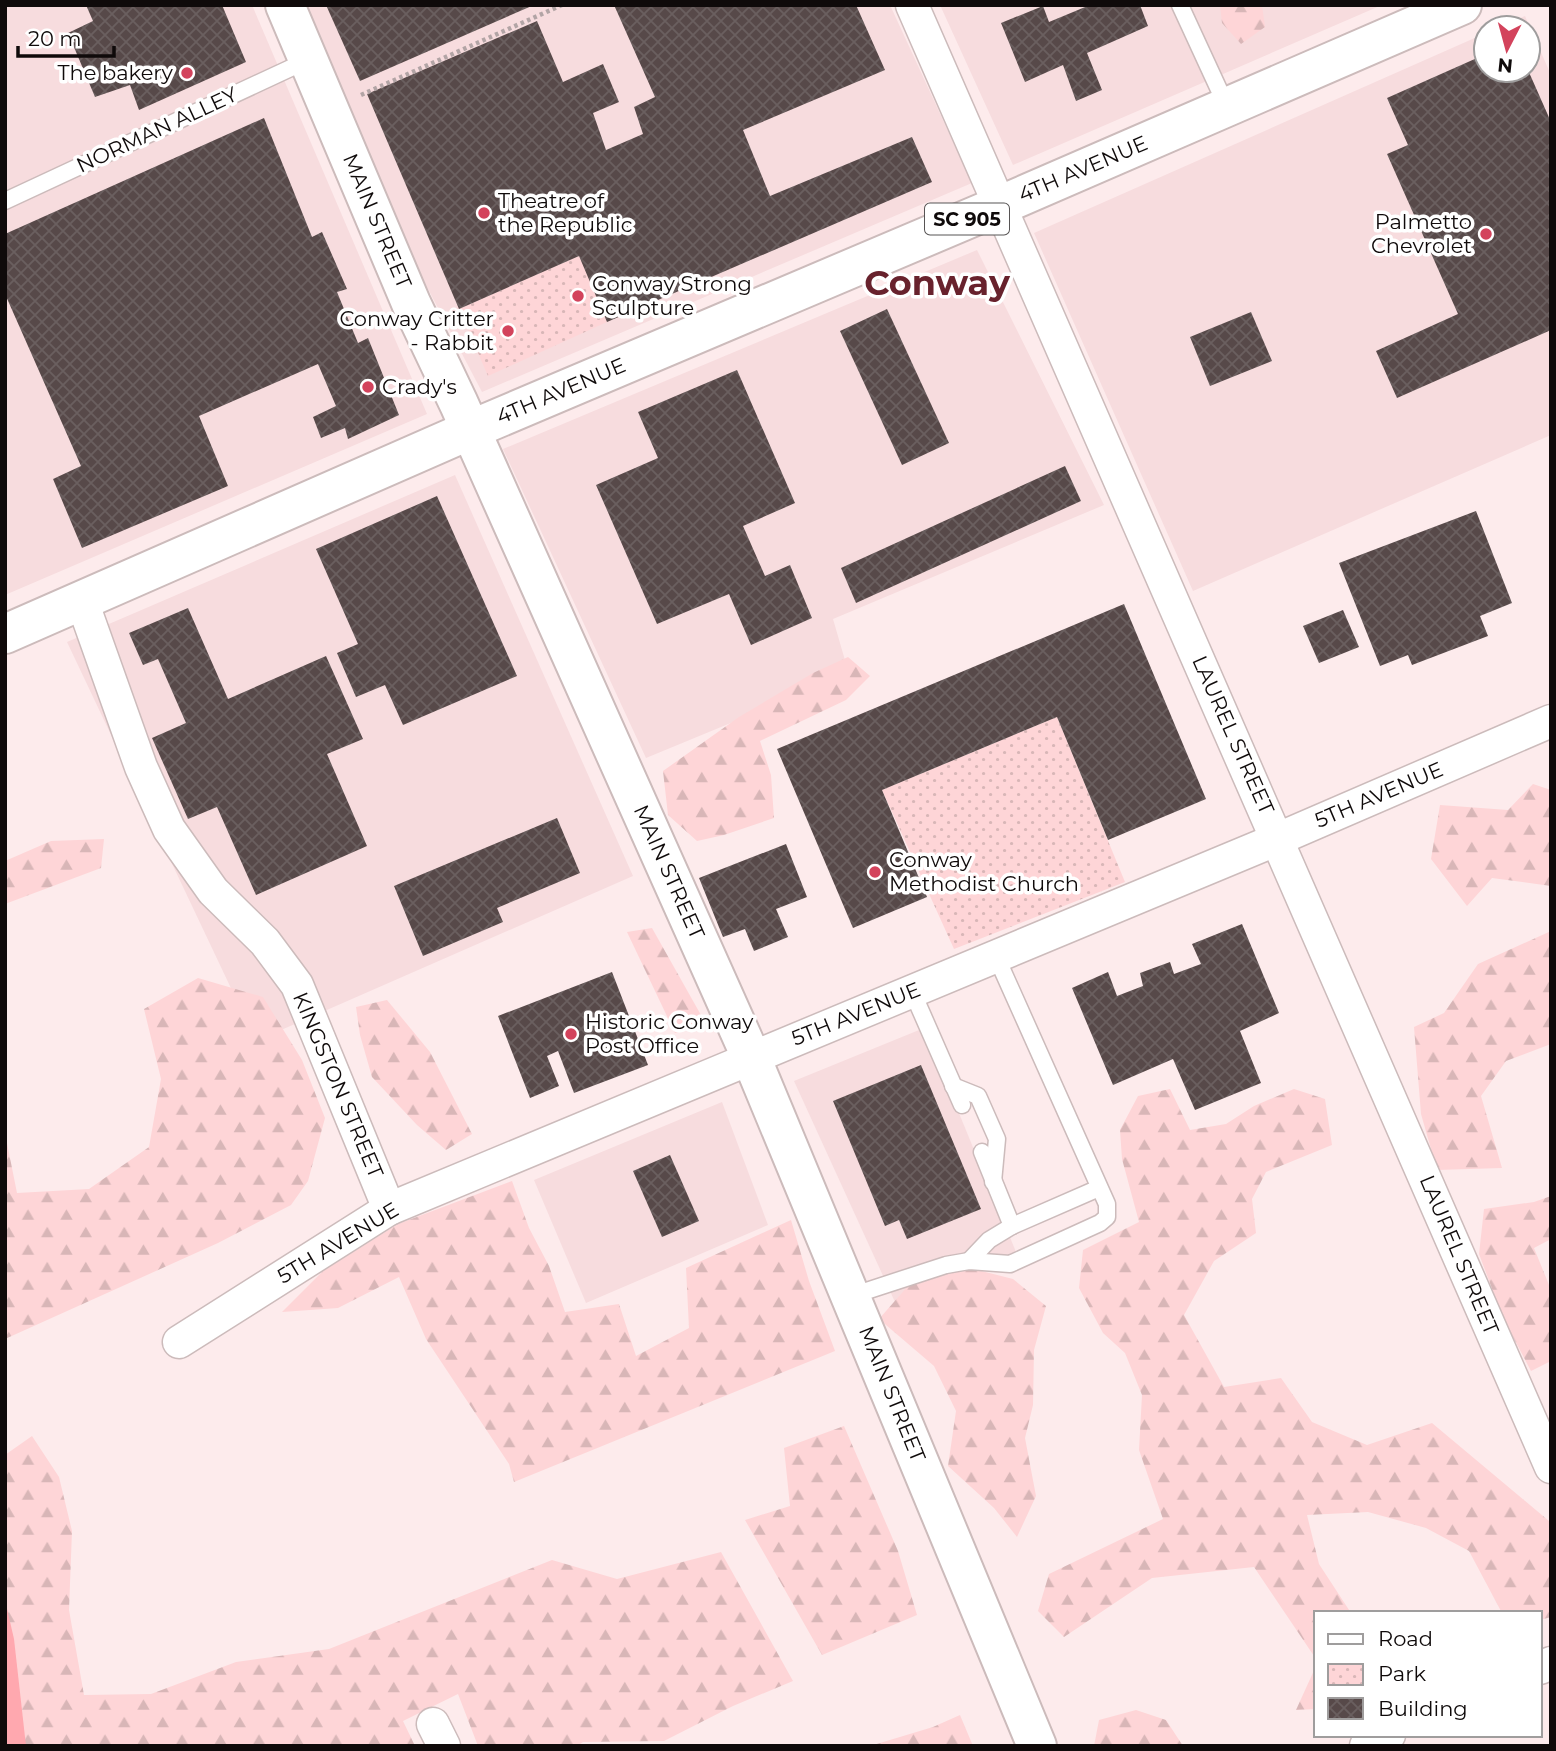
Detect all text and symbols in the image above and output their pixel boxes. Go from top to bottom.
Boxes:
scale bar [18,14,114,58]
north arrow [1472,14,1542,84]
text: 20 m [28,26,82,51]
text: N [1496,53,1514,78]
place label: The bakery [58,60,174,85]
marker: The bakery [179,65,195,81]
street label: NORMAN ALLEY [72,81,242,178]
street label: 4TH AVENUE [1014,130,1151,207]
street label: MAIN STREET [338,150,417,292]
place label: Theatre of the Republic [498,188,632,237]
road number: SC 905 [925,204,1009,234]
marker: Theatre of the Republic [476,205,492,221]
place label: Palmetto Chevrolet [1371,209,1472,258]
marker: Palmetto Chevrolet [1478,226,1494,242]
district label: Conway [864,261,1011,304]
place label: Conway Strong Sculpture [592,271,752,320]
marker: Conway Strong Sculpture [570,288,586,304]
place label: Conway Critter - Rabbit [339,306,494,355]
marker: Conway Critter - Rabbit [500,323,516,339]
street label: 4TH AVENUE [492,352,629,429]
place label: Crady's [382,374,457,399]
marker: Crady's [360,379,376,395]
street label: LAUREL STREET [1187,652,1280,818]
street label: 5TH AVENUE [1311,756,1447,833]
street label: MAIN STREET [629,801,710,943]
place label: Conway Methodist Church [889,847,1079,896]
marker: Conway Methodist Church [867,864,883,880]
street label: 5TH AVENUE [788,976,924,1051]
street label: KINGSTON STREET [288,988,389,1181]
place label: Historic Conway Post Office [585,1009,754,1058]
marker: Historic Conway Post Office [563,1026,579,1042]
street label: LAUREL STREET [1415,1171,1504,1338]
street label: 5TH AVENUE [273,1197,403,1289]
street label: MAIN STREET [854,1322,931,1465]
legend [1314,1611,1542,1737]
text: Road [1378,1626,1433,1651]
text: Park [1378,1661,1426,1686]
text: Building [1378,1696,1468,1721]

